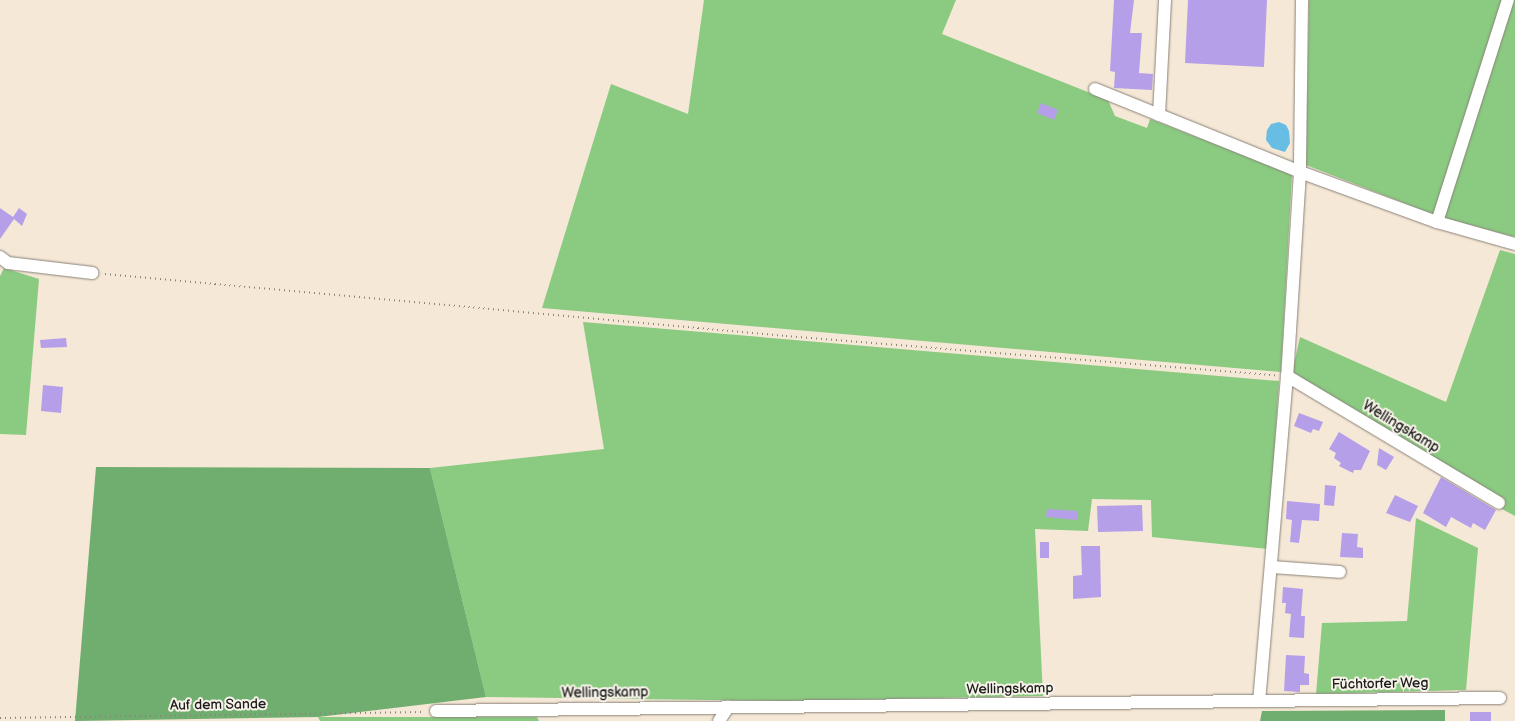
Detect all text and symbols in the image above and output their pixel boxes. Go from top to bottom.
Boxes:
street label: Wellingskamp [1359,397,1443,457]
street label: Füchtorfer Weg [1331,675,1429,693]
street label: Wellingskamp [966,680,1054,698]
street label: Wellingskamp [561,684,649,702]
street label: Auf dem Sande [170,696,266,714]

